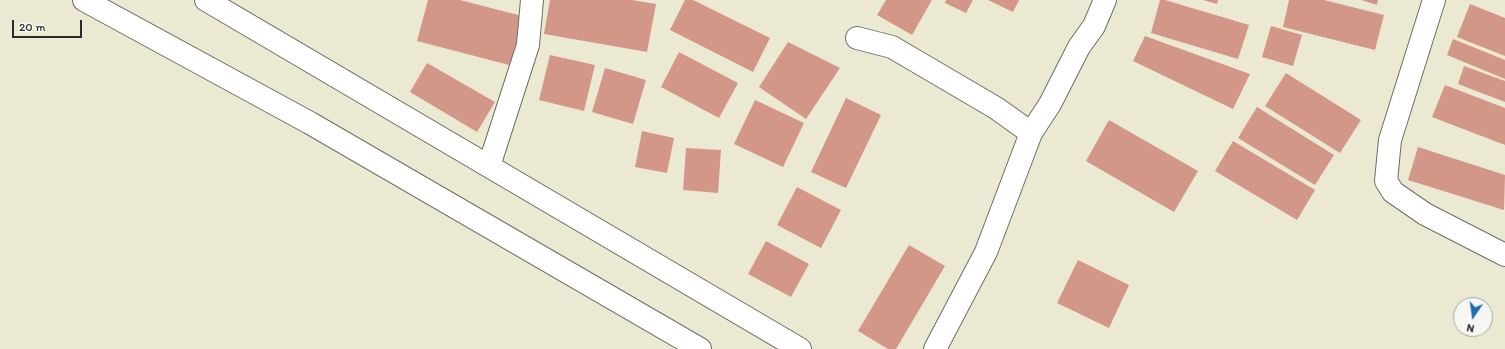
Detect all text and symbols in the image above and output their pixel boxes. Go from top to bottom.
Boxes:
scale bar [14,12,84,38]
text: 20 m [19,20,46,34]
north arrow [1453,297,1493,337]
text: N [1465,321,1475,335]

